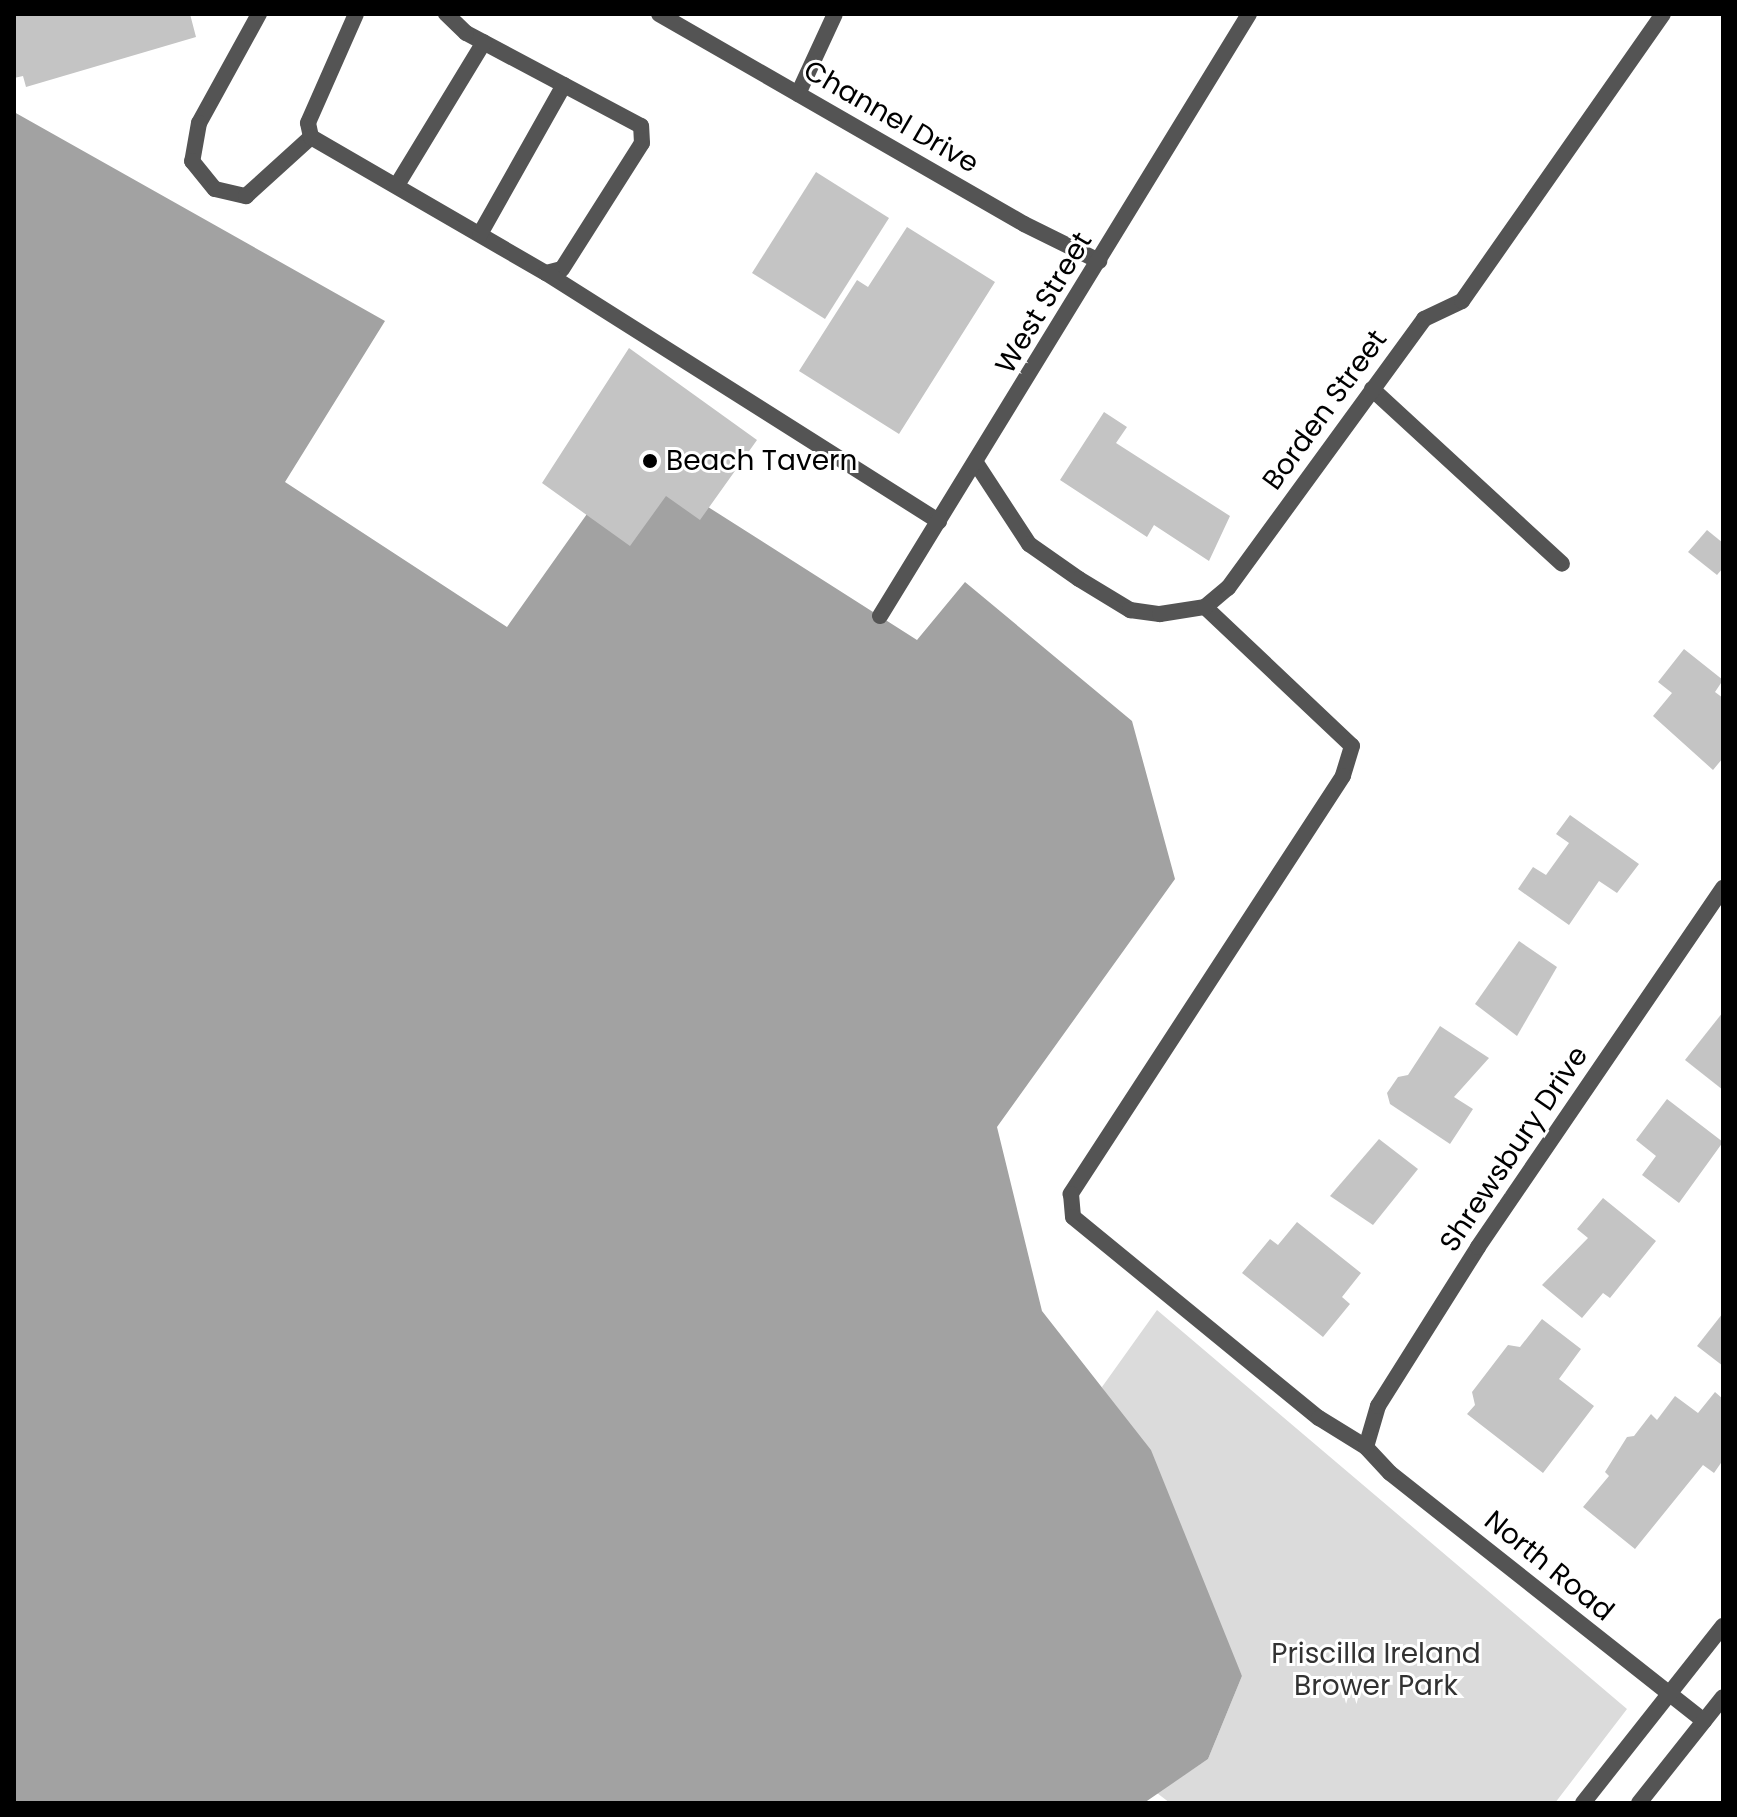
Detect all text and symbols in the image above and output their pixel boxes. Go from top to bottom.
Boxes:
street label: Channel Drive [798,53,984,181]
street label: West Street [989,226,1099,380]
street label: Borden Street [1256,324,1394,496]
place label: Beach Tavern [666,444,857,478]
marker: Beach Tavern [641,452,659,470]
street label: Shrewsbury Drive [1433,1040,1595,1258]
street label: North Road [1478,1504,1620,1628]
park label: Priscilla Ireland Brower Park [1271,1637,1481,1703]

